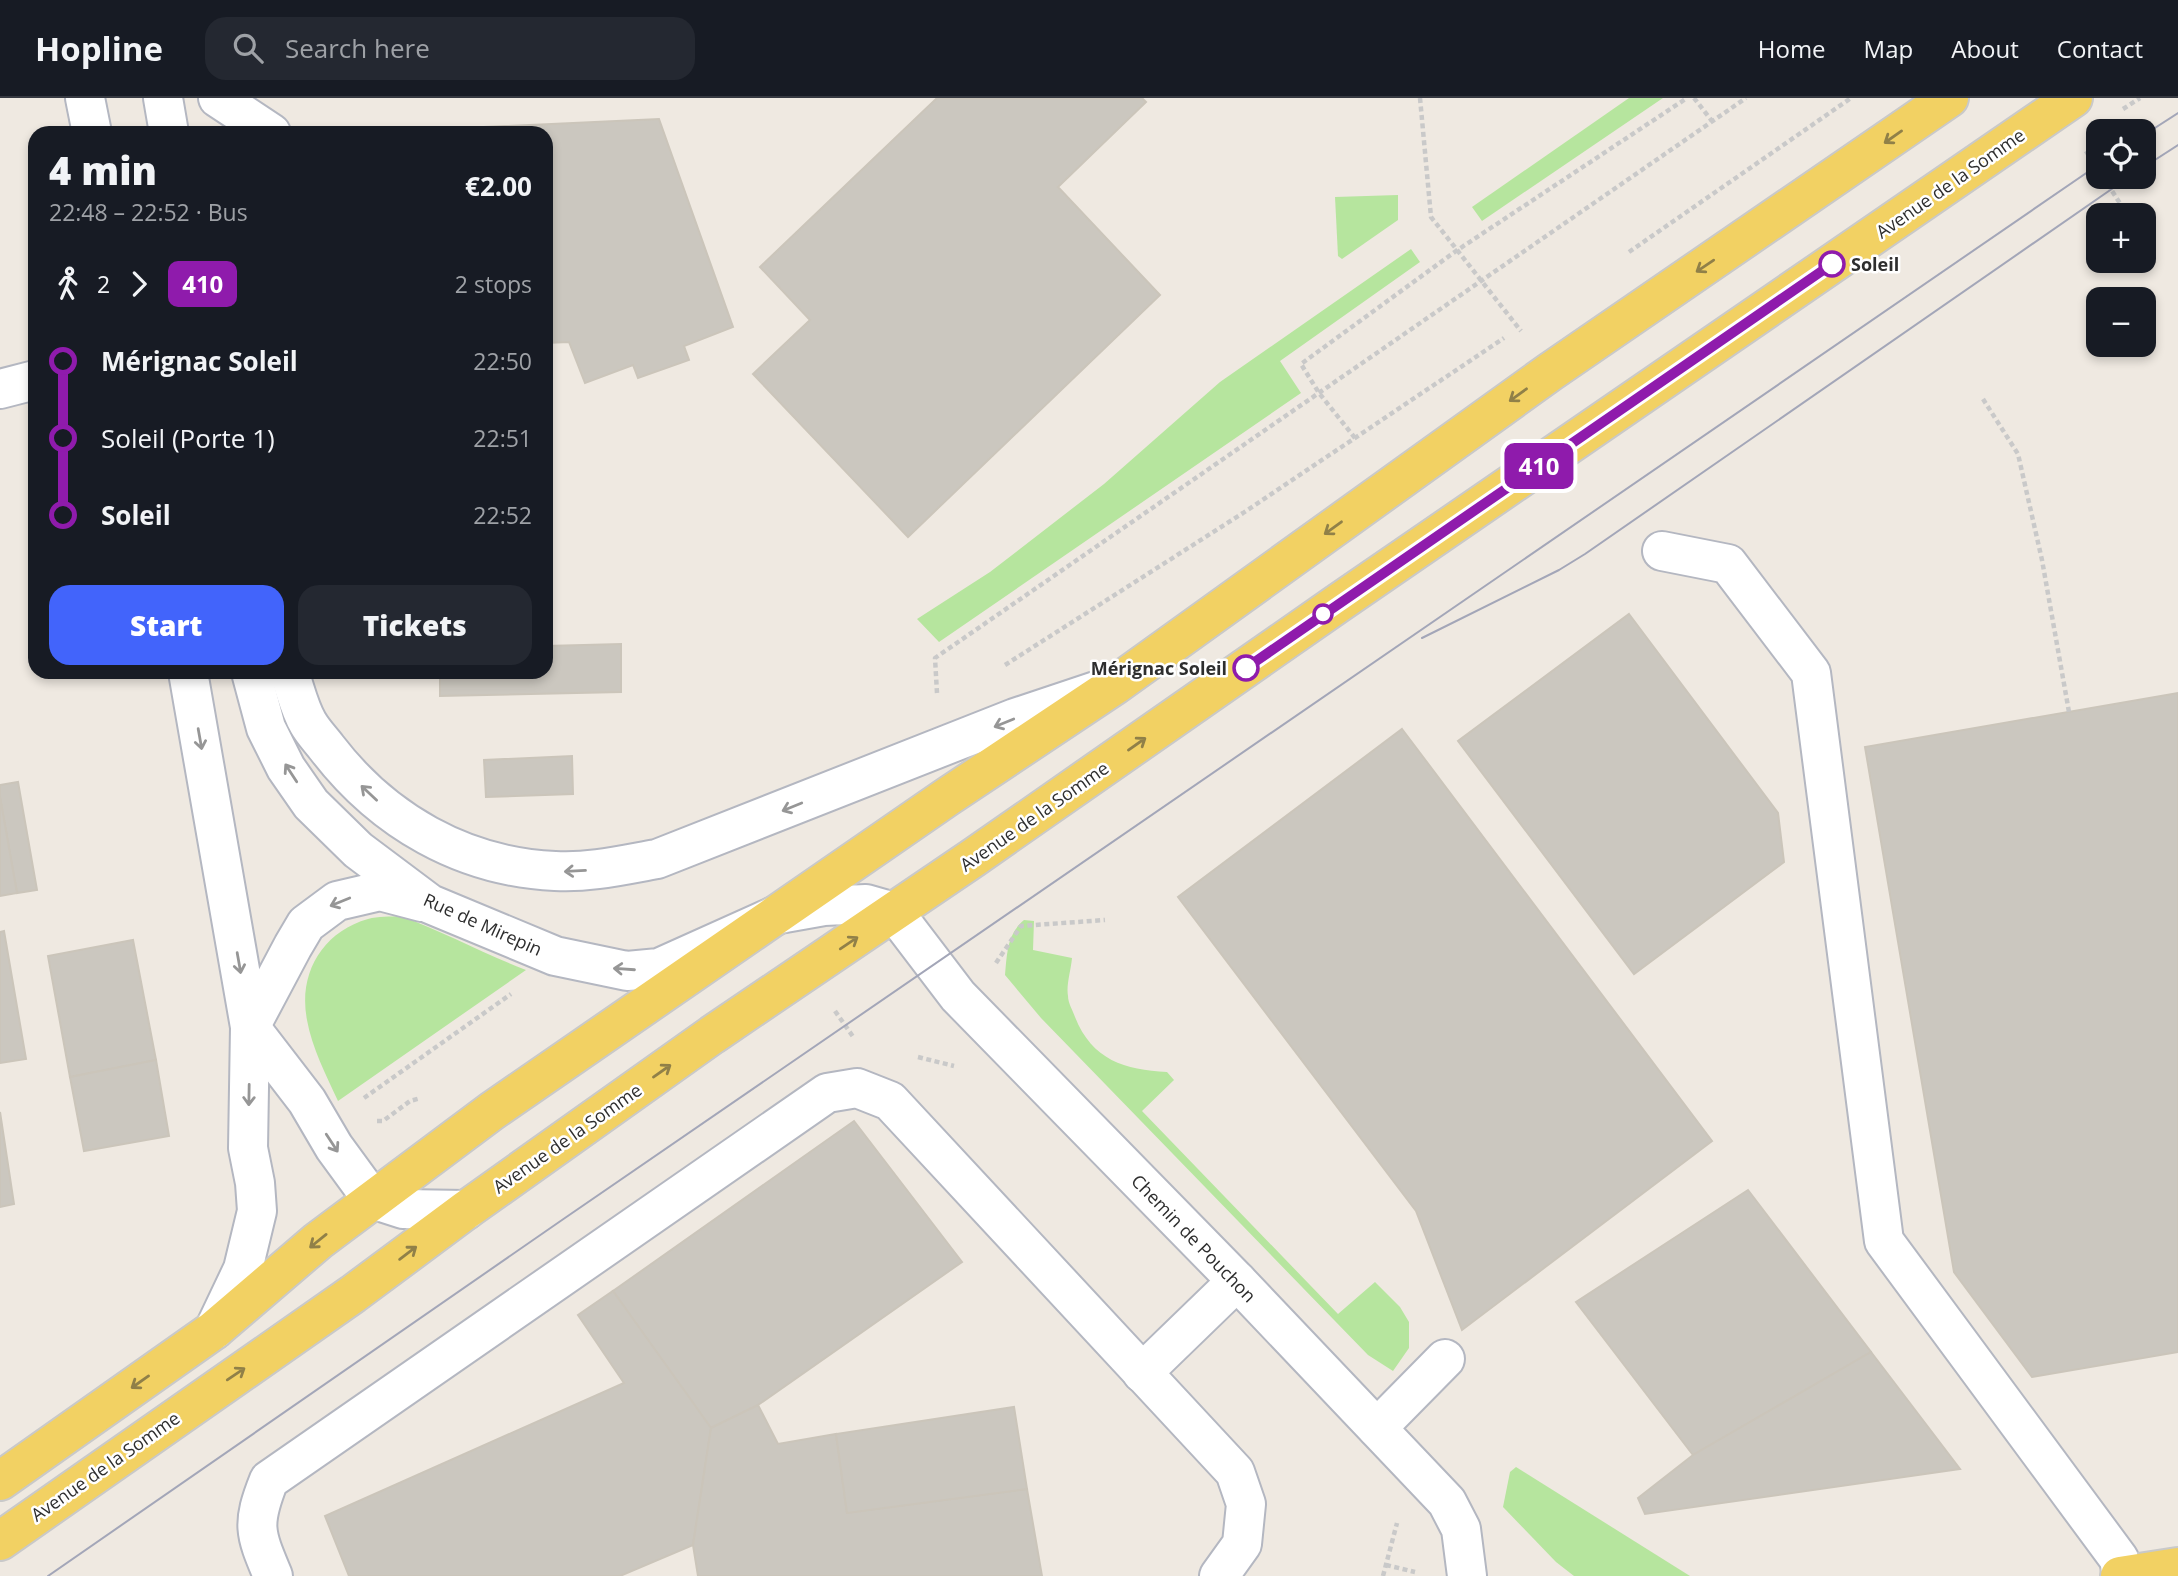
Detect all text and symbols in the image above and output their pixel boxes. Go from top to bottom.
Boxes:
search box [205,17,695,80]
text: Hopline [35,26,163,71]
icon: search [229,29,267,67]
text: Search here [285,30,430,66]
text: Home [1758,32,1826,65]
text: Map [1864,32,1913,65]
text: About [1951,32,2019,65]
text: Contact [2057,32,2143,65]
map controls [2086,119,2156,357]
button: locate [2086,119,2156,189]
street label: Avenue de la Somme [1871,123,2029,243]
one-way arrow [1884,130,1903,144]
text: 4 min [49,144,157,196]
text: €2.00 [465,168,532,204]
text: 22:48 – 22:52 · Bus [49,196,248,228]
button: + [2086,203,2156,273]
marker: Soleil [1819,251,1845,277]
place label: Soleil [1851,252,1899,276]
one-way arrow [1696,259,1715,273]
icon: walk [49,265,87,303]
icon: forward [120,265,158,303]
text: 410 [182,267,223,300]
text: 2 [97,268,110,300]
text: 2 stops [455,268,532,300]
button: − [2086,287,2156,357]
text: Mérignac Soleil [101,343,298,379]
text: 22:50 [473,345,532,377]
one-way arrow [1509,388,1528,402]
text: Soleil (Porte 1) [101,420,275,456]
text: 22:51 [473,422,532,454]
line badge: 410 [1499,443,1579,489]
text: 410 [1518,449,1560,482]
text: Soleil [101,497,171,533]
text: 22:52 [473,499,532,531]
one-way arrow [1324,521,1343,535]
button: Start [49,585,284,665]
button: Tickets [298,585,532,665]
unlabelled marker [1313,604,1333,624]
marker: Mérignac Soleil [1233,655,1259,681]
place label: Mérignac Soleil [1091,656,1227,680]
one-way arrow [993,717,1015,730]
one-way arrow [193,727,207,750]
one-way arrow [1127,737,1146,751]
street label: Avenue de la Somme [955,756,1113,876]
one-way arrow [283,764,297,784]
one-way arrow [361,784,378,801]
one-way arrow [782,802,804,815]
one-way arrow [564,864,587,877]
street label: Rue de Mirepin [420,887,546,961]
one-way arrow [330,897,351,910]
one-way arrow [839,936,859,950]
one-way arrow [233,951,246,974]
one-way arrow [613,962,636,975]
one-way arrow [652,1064,671,1079]
street label: Avenue de la Somme [488,1078,646,1198]
one-way arrow [242,1084,256,1107]
one-way arrow [326,1132,340,1152]
street label: Chemin de Pouchon [1127,1169,1261,1307]
one-way arrow [310,1233,328,1249]
one-way arrow [399,1246,418,1261]
one-way arrow [226,1367,245,1381]
one-way arrow [131,1375,150,1389]
street label: Avenue de la Somme [26,1406,184,1526]

